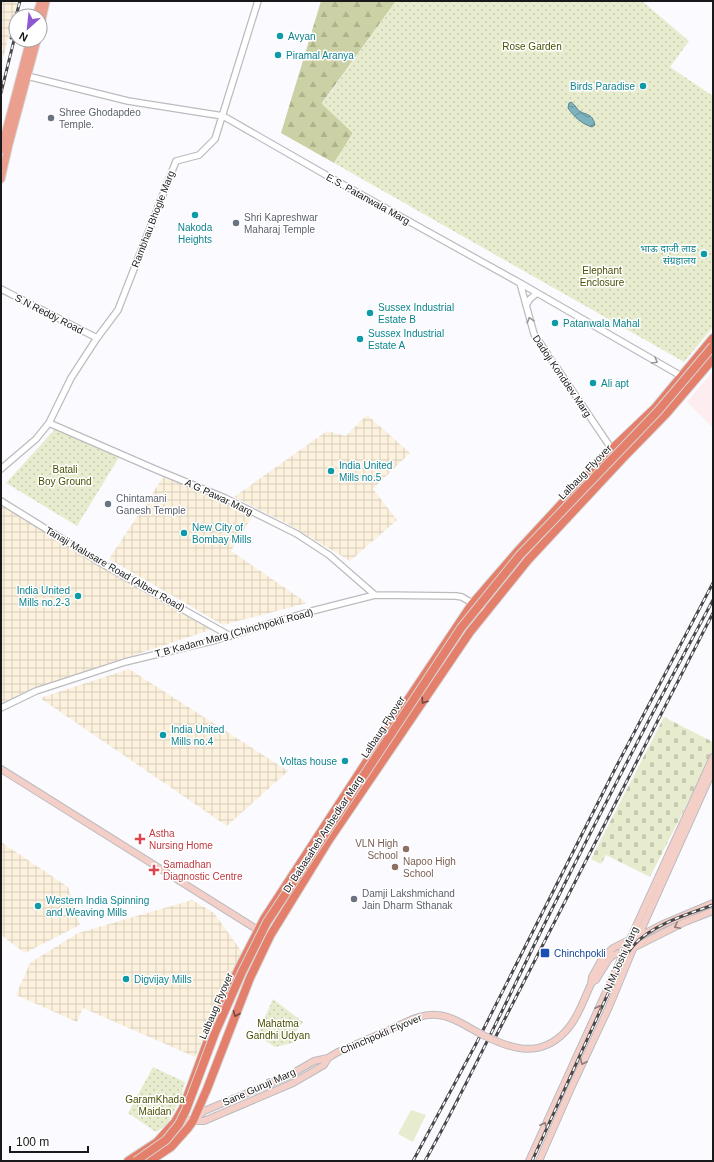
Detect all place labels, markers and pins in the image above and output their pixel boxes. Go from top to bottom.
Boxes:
marker: Avyan [275,31,285,41]
place label: Avyan [288,31,316,42]
marker: Piramal Aranya [273,50,283,60]
place label: Piramal Aranya [286,50,354,61]
place label: Birds Paradise [570,81,635,92]
marker: Birds Paradise [638,81,648,91]
place label: Shree Ghodapdeo Temple. [59,107,141,130]
marker: Shree Ghodapdeo Temple. [46,113,56,123]
marker: Nakoda Heights [190,210,200,220]
place label: Shri Kapreshwar Maharaj Temple [244,212,319,235]
marker: Shri Kapreshwar Maharaj Temple [231,218,241,228]
place label: Nakoda Heights [178,222,213,245]
place label: भाऊ दाजी लाड संग्रहालय [640,243,697,266]
marker: भाऊ दाजी लाड संग्रहालय [699,249,709,259]
place label: Sussex Industrial Estate B [378,302,454,325]
marker: Sussex Industrial Estate B [365,308,375,318]
marker: Patanwala Mahal [550,318,560,328]
place label: Patanwala Mahal [563,318,640,329]
place label: Sussex Industrial Estate A [368,328,444,351]
marker: Sussex Industrial Estate A [355,334,365,344]
marker: Ali apt [588,378,598,388]
place label: Ali apt [601,378,629,389]
place label: India United Mills no.5 [339,460,392,483]
marker: India United Mills no.5 [326,466,336,476]
place label: Chintamani Ganesh Temple [116,493,186,516]
marker: Chintamani Ganesh Temple [103,499,113,509]
place label: New City of Bombay Mills [192,522,251,545]
marker: New City of Bombay Mills [179,528,189,538]
place label: India United Mills no.2-3 [17,585,70,608]
marker: India United Mills no.2-3 [73,591,83,601]
place label: India United Mills no.4 [171,724,224,747]
marker: India United Mills no.4 [158,730,168,740]
place label: Voltas house [280,756,337,767]
marker: Voltas house [340,756,350,766]
place label: Astha Nursing Home [149,828,213,851]
marker: Astha Nursing Home [134,833,146,845]
place label: VLN High School [355,838,398,861]
marker: VLN High School [401,844,411,854]
place label: Napoo High School [403,856,456,879]
place label: Samadhan Diagnostic Centre [163,859,243,882]
marker: Napoo High School [390,862,400,872]
marker: Samadhan Diagnostic Centre [148,864,160,876]
place label: Damji Lakshmichand Jain Dharm Sthanak [362,888,455,911]
marker: Damji Lakshmichand Jain Dharm Sthanak [349,894,359,904]
place label: Western India Spinning and Weaving Mills [46,895,149,918]
marker: Western India Spinning and Weaving Mills [33,901,43,911]
marker: Chinchpokli [539,947,551,959]
place label: Chinchpokli [554,948,606,959]
marker: Digvijay Mills [121,974,131,984]
place label: Digvijay Mills [134,974,192,985]

